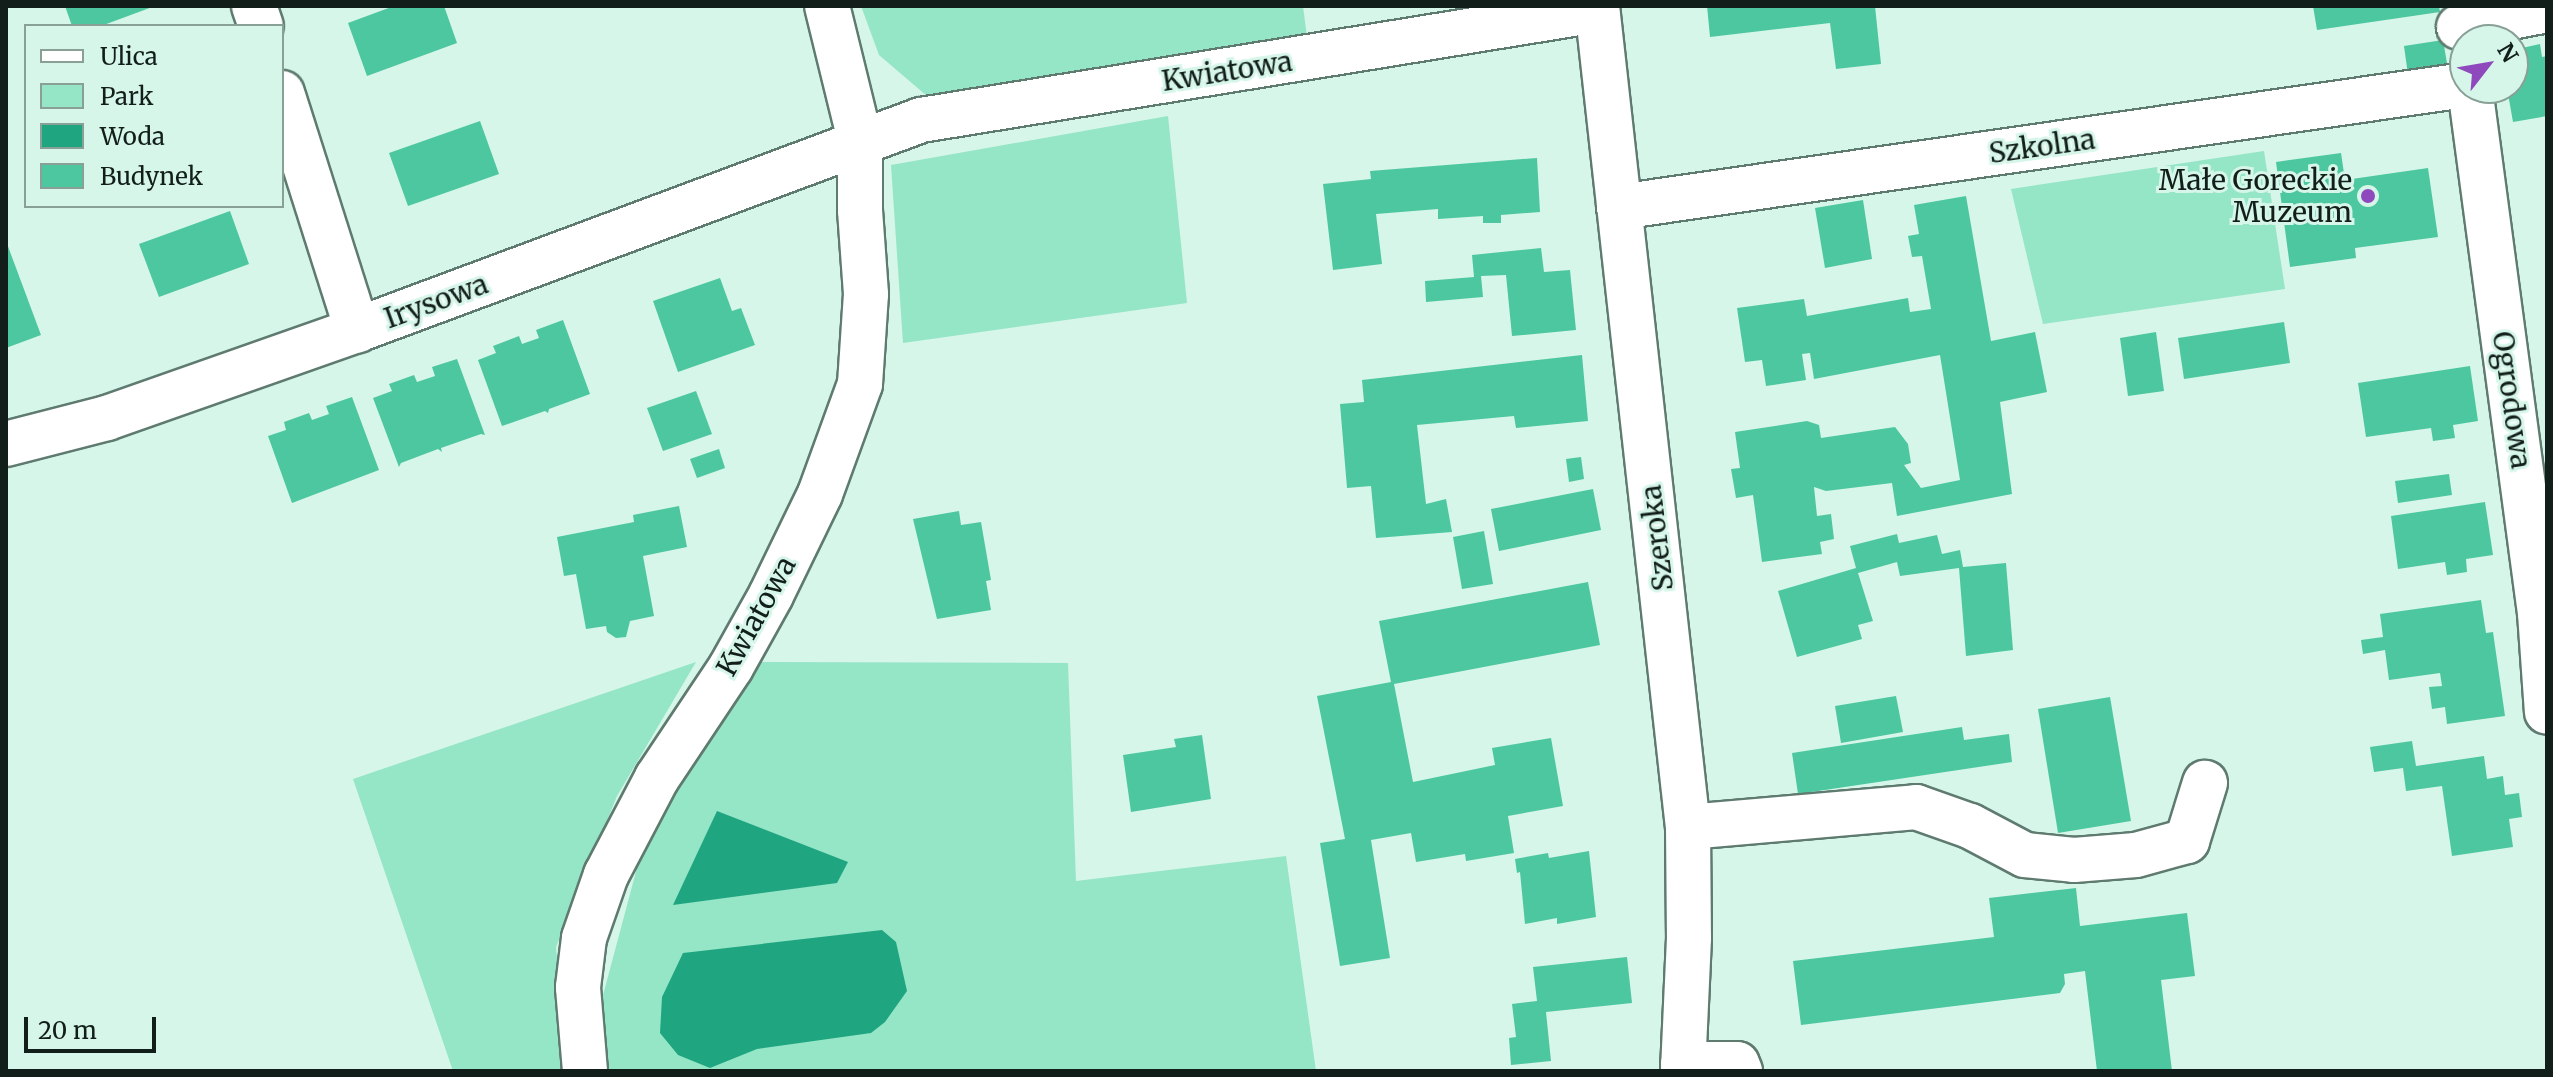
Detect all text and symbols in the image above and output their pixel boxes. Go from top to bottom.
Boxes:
legend [24,24,284,208]
north arrow [2449,24,2529,104]
text: N [2491,38,2524,67]
text: Ulica [100,41,158,72]
street label: Kwiatowa [1159,44,1295,98]
text: Park [100,81,153,112]
text: Woda [100,121,165,152]
street label: Szkolna [1987,122,2097,170]
text: Budynek [100,161,203,192]
place label: Małe Goreckie Muzeum [2159,163,2352,229]
marker: Małe Goreckie Muzeum [2359,187,2377,205]
street label: Irysowa [380,267,492,335]
street label: Ogrodowa [2486,329,2538,471]
street label: Szeroka [1634,483,1680,593]
street label: Kwiatowa [709,550,803,682]
scale bar [28,1001,160,1051]
text: 20 m [38,1015,97,1046]

